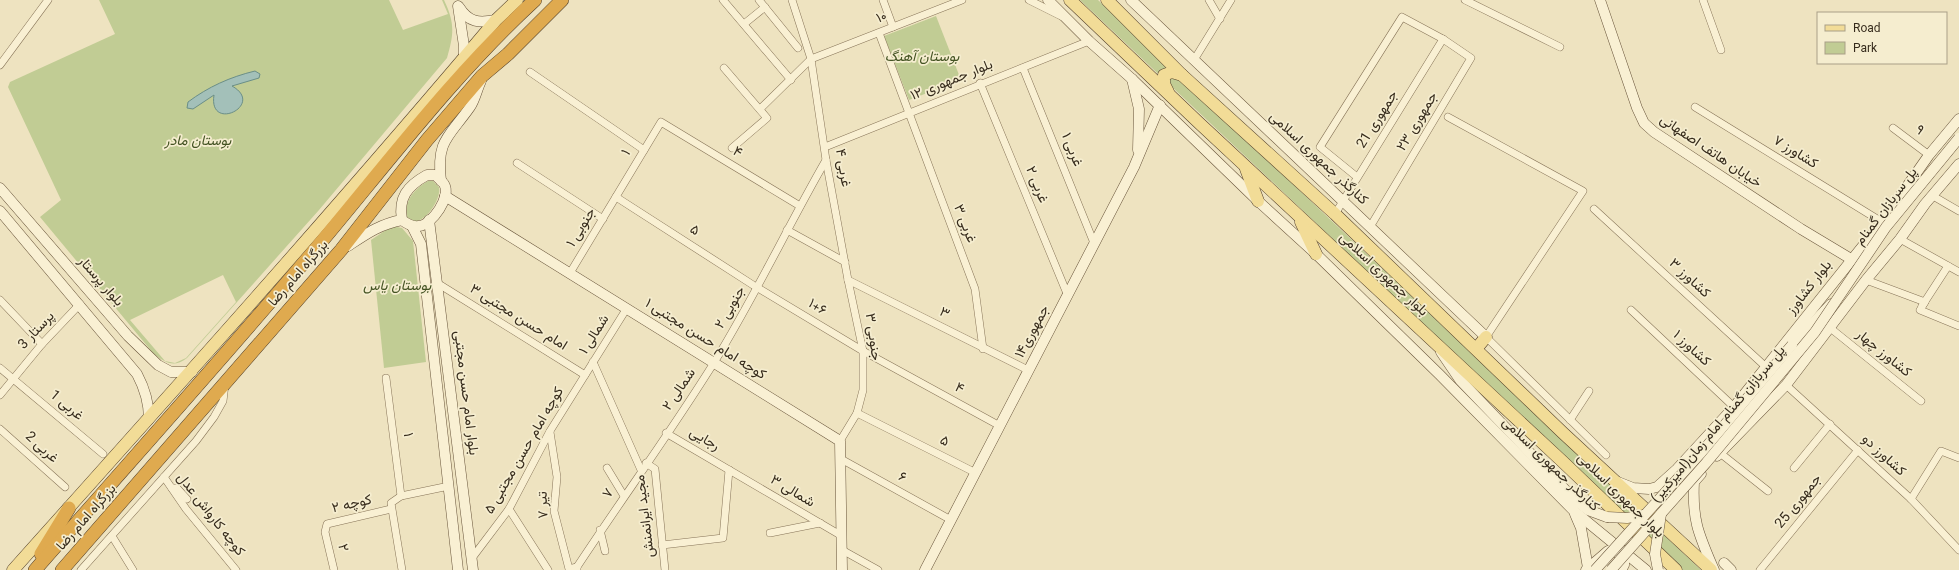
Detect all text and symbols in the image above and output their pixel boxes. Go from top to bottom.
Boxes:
street label: ۱۰ [873,6,891,30]
legend [1817,12,1947,64]
text: Road [1853,20,1881,38]
text: Park [1853,40,1878,58]
park label: بوستان آهنگ [885,47,960,69]
street label: بلوار جمهوری ۱۲ [908,55,996,107]
street label: جمهوری 21 [1352,87,1404,153]
street label: ۲۳ جمهوری [1392,88,1444,156]
street label: کنارگذر جمهوری اسلامی [1263,107,1373,211]
street label: خیابان هاتف اصفهانی [1654,110,1766,194]
street label: ۹ [1910,120,1928,142]
street label: ۱ غربی [1054,130,1088,170]
park label: بوستان مادر [164,131,232,153]
street label: کشاورز ۷ [1768,131,1822,175]
street label: ۴ [728,142,746,164]
street label: ۱‍ [617,146,637,160]
street label: ۴ غربی [828,147,856,189]
street label: ۲ غربی [1019,163,1053,207]
street label: پل سربازان گمنام [1850,163,1924,251]
street label: ۳ غربی [947,201,981,247]
street label: ۱ جنوبی [562,204,602,252]
street label: ۵ [685,220,703,242]
street label: بلوار جمهوری اسلامی [1333,228,1433,322]
street label: بزرگراه امام رضا [264,236,334,312]
street label: بلوار پرستار [71,251,128,312]
street label: کشاورز ۳ [1663,254,1715,304]
street label: بلوار کشاورز [1781,256,1838,321]
park label: بوستان یاس [363,276,432,298]
street label: امام حسن مجتبی ۳ [465,279,571,357]
street label: ۲ جنوبی [710,283,752,333]
street label: کوچه امام حسن مجتبی ۱ [640,294,770,386]
street label: ۱+۶ [803,294,831,322]
street label: ۳ [935,302,953,326]
street label: جمهوری۱۴ [1010,302,1056,362]
street label: پرستار 3 [13,307,61,355]
street label: ۱ شمالی [574,311,616,359]
street label: ۳ جنوبی [858,312,886,362]
street label: کشاورز چهار [1850,324,1916,383]
street label: کشاورز ۱ [1667,326,1715,372]
street label: بلوار امام حسن مجتبی [446,329,484,457]
street label: پل سربازان گمنام امام زمان(امیرکبیر) [1646,341,1792,509]
street label: ۲ شمالی [658,364,702,416]
street label: ۴ [950,377,968,401]
street label: کوچه امام حسن مجتبی ۵ [480,383,570,519]
street label: غربی 1 [44,385,88,427]
street label: کنارگذر جمهوری اسلامی [1496,412,1604,518]
street label: رجایی [685,422,724,458]
street label: غربی 2 [19,427,63,469]
street label: ۵ [935,430,953,454]
street label: کشاورز دو [1856,430,1910,482]
street label: ۱ [396,432,418,438]
street label: بلوار جمهوری اسلامی [1571,448,1669,544]
street label: ۶ [894,467,910,489]
street label: کوچه کارواش عدل [170,469,250,561]
street label: ۳ شمالی [765,470,819,514]
street label: جمهوری 25 [1770,470,1828,534]
street label: مجید ایرانمنش [630,473,662,559]
street label: بزرگراه امام رضا [52,480,122,556]
street label: ۷ [598,484,620,504]
street label: کوچه ۲ [330,490,374,520]
street label: ۷ تیر [533,491,555,519]
street label: ۲ [330,542,354,554]

